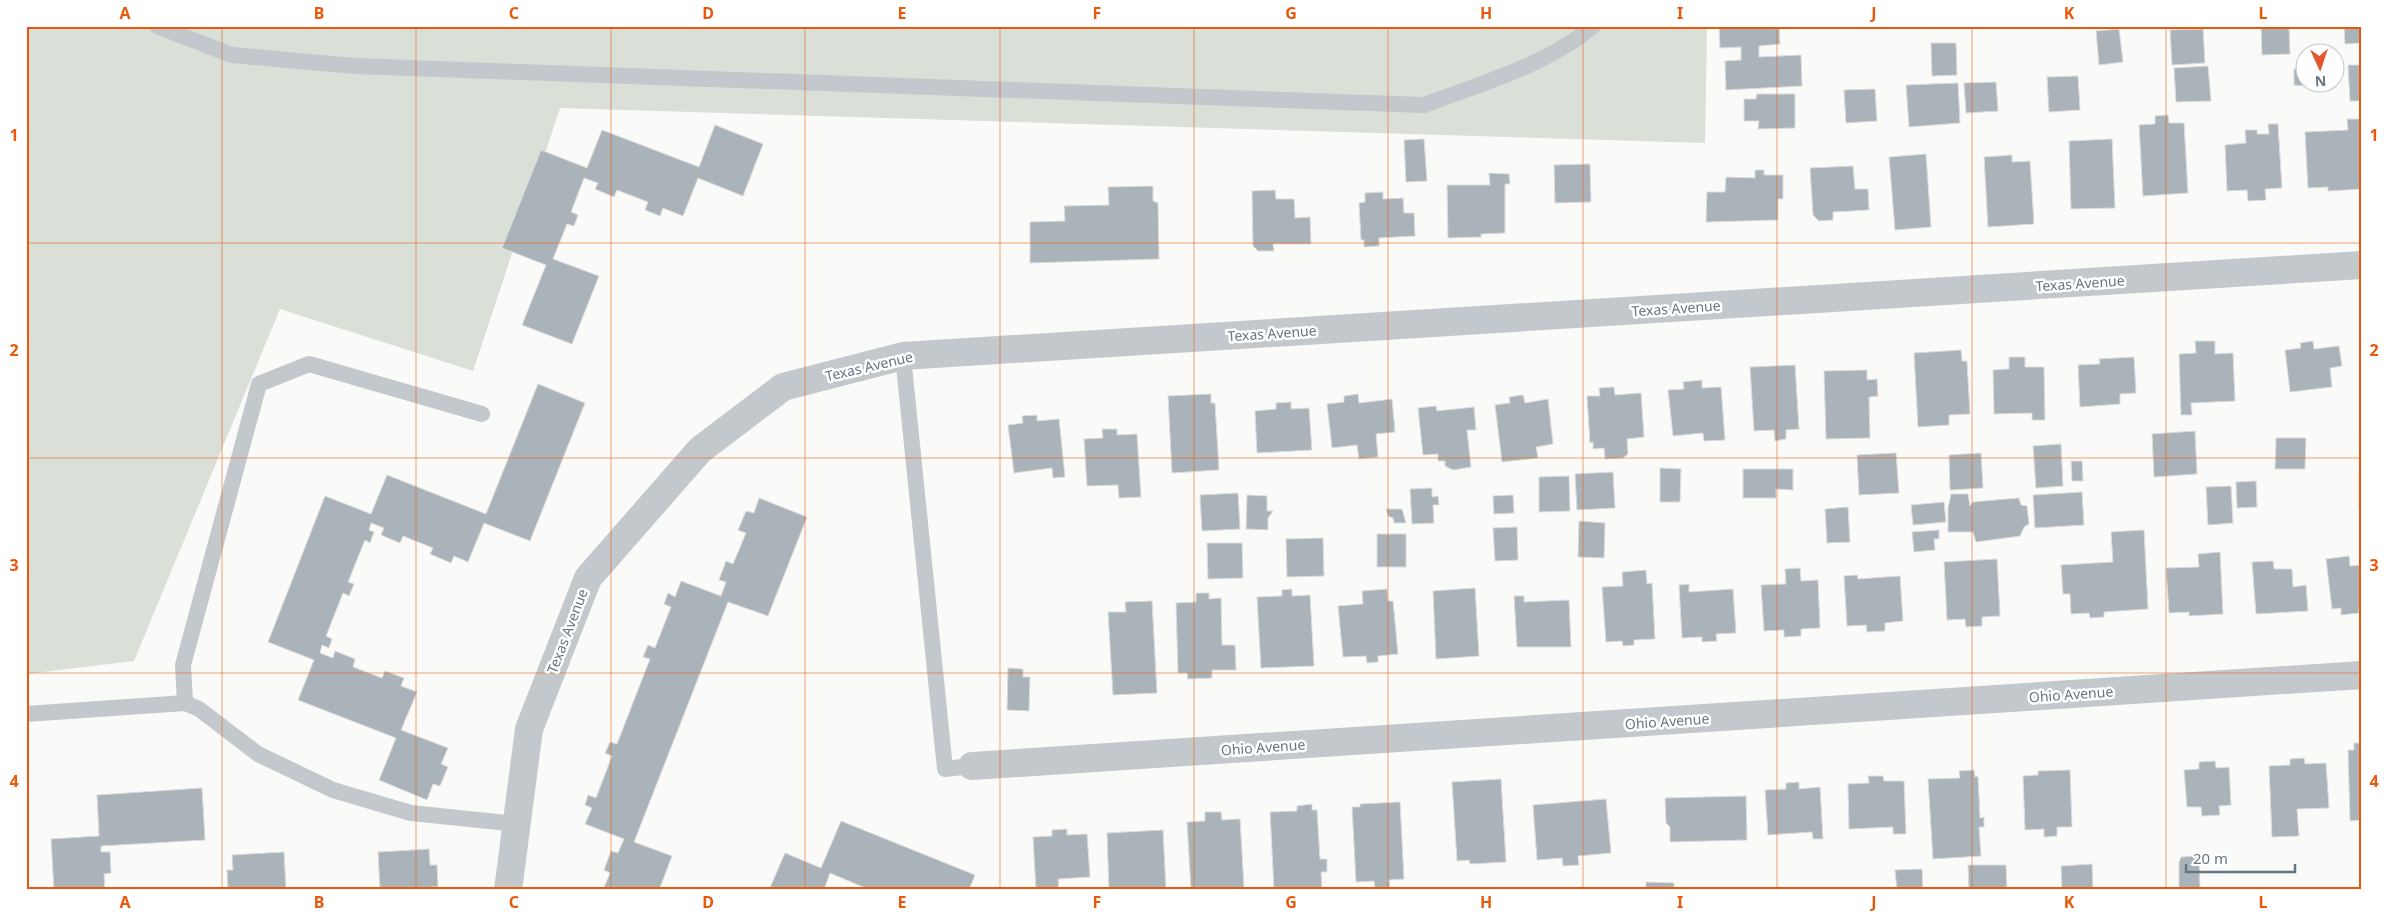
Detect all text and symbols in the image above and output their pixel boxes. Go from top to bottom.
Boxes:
text: A [119,2,131,24]
text: B [314,2,324,24]
text: C [509,2,519,24]
text: D [702,2,714,24]
text: E [898,2,907,24]
text: F [1093,2,1101,24]
text: G [1285,2,1297,24]
text: H [1480,2,1492,24]
text: I [1677,2,1683,24]
text: J [1869,2,1877,24]
text: K [2064,2,2075,24]
text: L [2259,2,2268,24]
north arrow [2296,42,2346,92]
text: N [2315,72,2327,91]
text: 1 [9,124,19,146]
text: 1 [2369,124,2379,146]
street label: Texas Avenue [2035,270,2125,296]
street label: Texas Avenue [1631,295,1721,321]
street label: Texas Avenue [1227,320,1317,346]
text: 2 [9,339,19,361]
text: 2 [2369,339,2379,361]
street label: Texas Avenue [823,347,915,385]
text: 3 [9,554,19,576]
text: 3 [2369,554,2379,576]
street label: Texas Avenue [542,586,592,676]
street label: Ohio Avenue [2028,682,2114,706]
street label: Ohio Avenue [1624,709,1710,733]
street label: Ohio Avenue [1220,735,1306,759]
text: 4 [9,770,19,792]
text: 4 [2369,770,2379,792]
scale bar [2186,841,2294,873]
text: 20 m [2193,848,2228,868]
text: A [119,891,131,913]
text: B [314,891,324,913]
text: C [509,891,519,913]
text: D [702,891,714,913]
text: E [898,891,907,913]
text: F [1093,891,1101,913]
text: G [1285,891,1297,913]
text: H [1480,891,1492,913]
text: I [1677,891,1683,913]
text: J [1869,891,1877,913]
text: K [2064,891,2075,913]
text: L [2259,891,2268,913]

